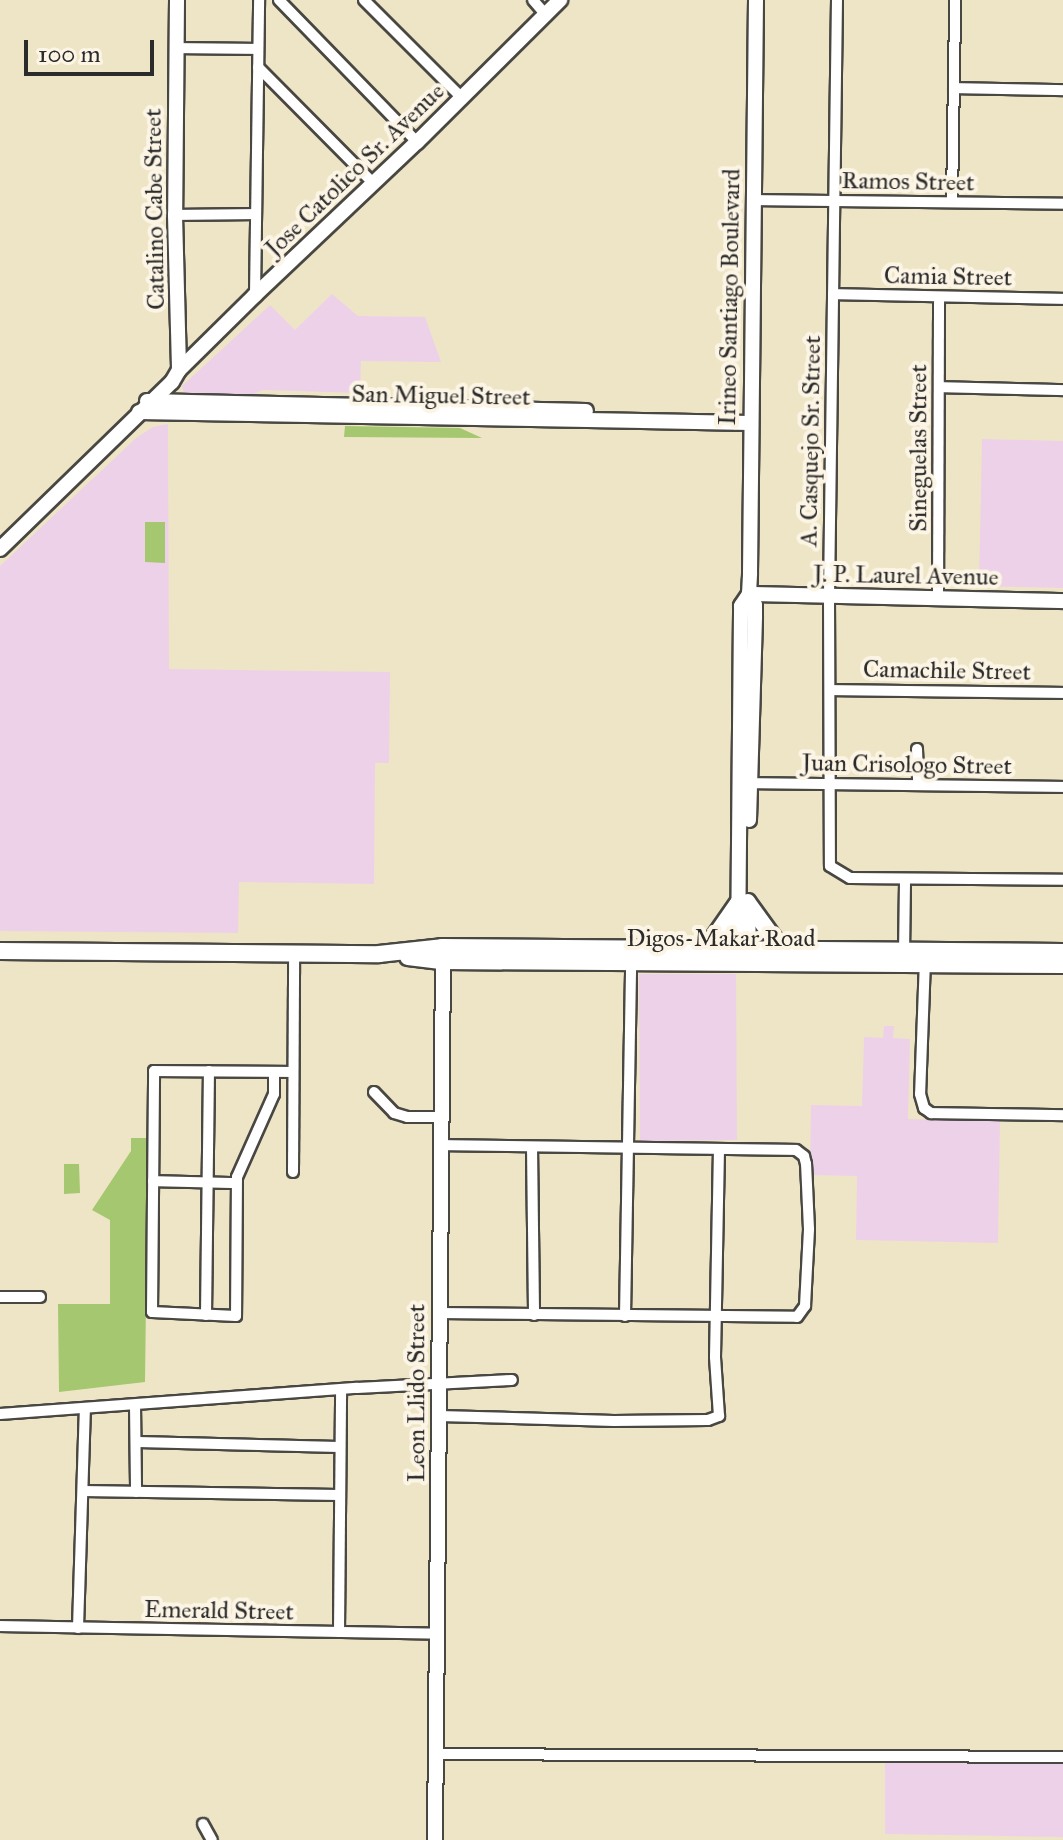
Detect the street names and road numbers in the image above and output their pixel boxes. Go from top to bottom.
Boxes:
street label: Jose Catolico Sr. Avenue [260,77,450,263]
street label: Catalino Cabe Street [139,108,171,310]
street label: Ramos Street [841,166,975,198]
street label: Irineo Santiago Boulevard [713,168,747,426]
street label: Camia Street [884,261,1012,293]
street label: A. Casquejo Sr. Street [795,335,827,547]
street label: Sineguelas Street [905,364,933,532]
street label: San Miguel Street [351,380,531,412]
street label: J. P. Laurel Avenue [813,560,999,592]
street label: Camachile Street [863,655,1031,687]
street label: Juan Crisologo Street [802,749,1012,781]
street label: Digos-Makar Road [626,925,816,953]
street label: Leon Llido Street [403,1304,431,1482]
street label: Emerald Street [144,1595,294,1627]

